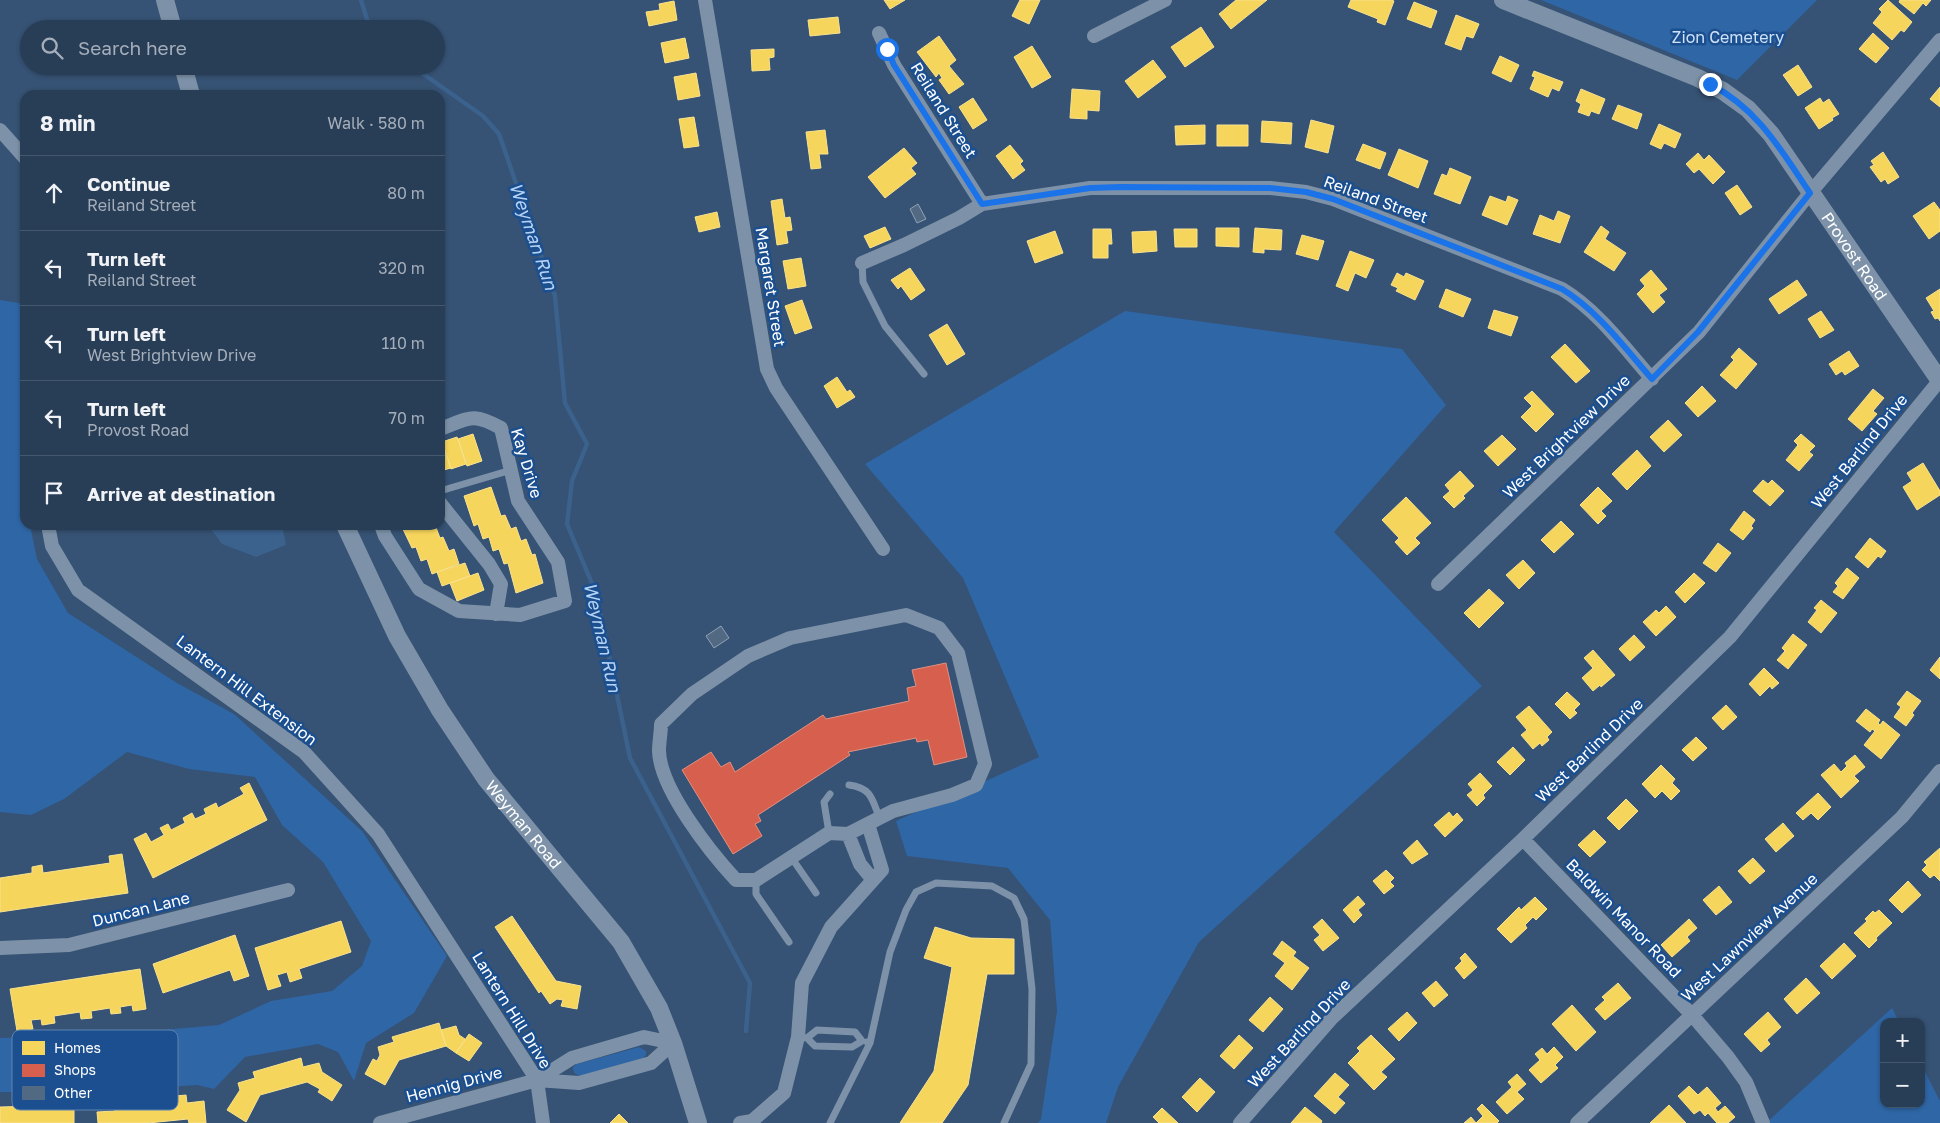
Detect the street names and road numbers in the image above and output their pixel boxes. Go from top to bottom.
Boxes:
street label: Reiland Street [907,58,981,162]
street label: Reiland Street [1321,171,1431,227]
street label: Provost Road [1817,208,1892,304]
street label: Margaret Street [752,226,790,348]
street label: West Brightview Drive [1498,370,1634,502]
street label: West Barlind Drive [1807,390,1911,512]
street label: Kay Drive [507,426,547,500]
street label: Lantern Hill Extension [173,631,321,749]
street label: West Barlind Drive [1531,694,1647,806]
street label: Weyman Road [481,776,566,873]
street label: Baldwin Manor Road [1562,854,1686,982]
street label: West Lawnview Avenue [1677,869,1821,1005]
street label: Duncan Lane [90,887,192,931]
street label: Lantern Hill Drive [468,948,556,1072]
street label: West Barlind Drive [1243,974,1355,1092]
street label: Hennig Drive [404,1062,504,1106]

